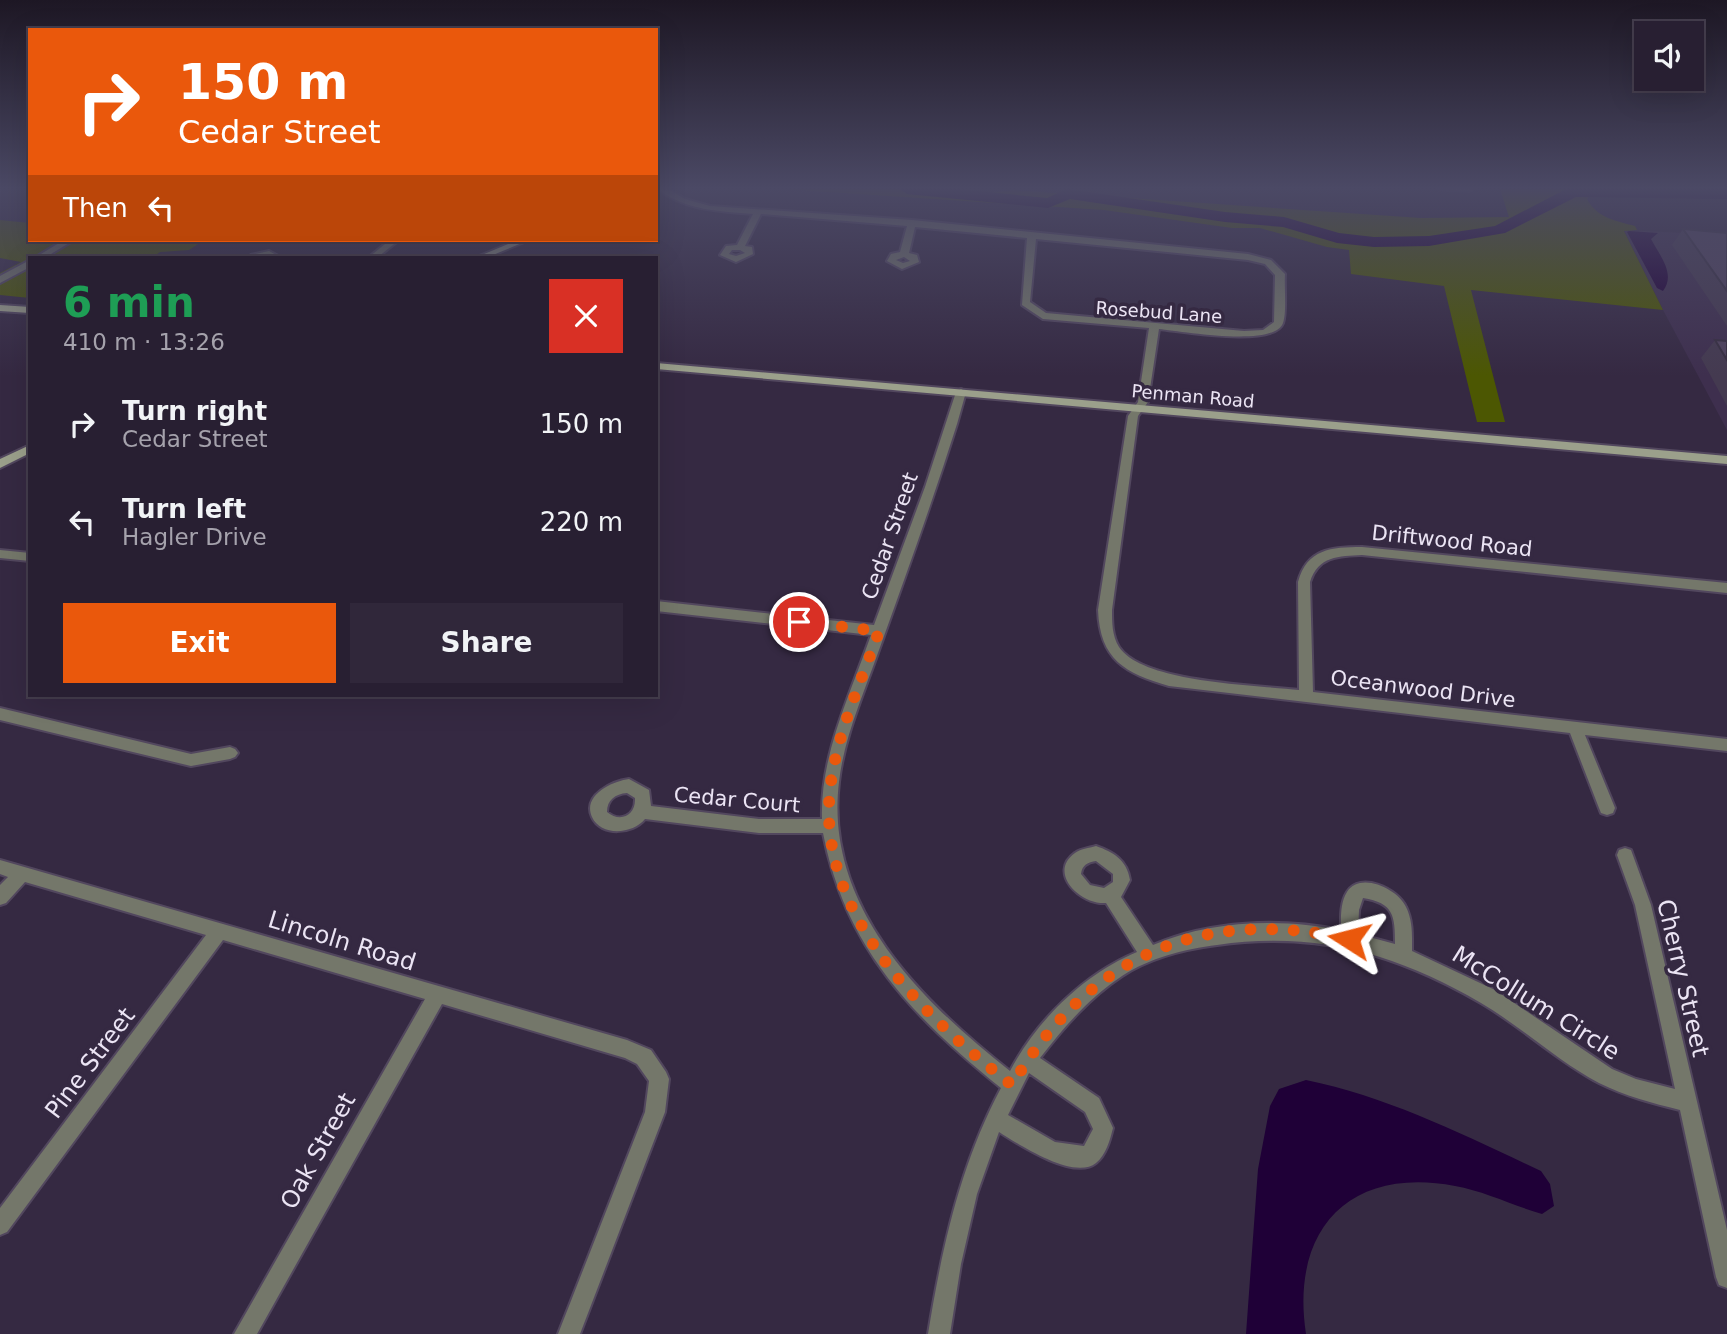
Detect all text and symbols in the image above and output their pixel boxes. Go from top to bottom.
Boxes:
map controls [1634,21,1704,91]
button: sound [1634,21,1704,91]
text: 150 m [178,54,348,111]
icon: right [63,56,154,147]
text: Cedar Street [178,113,381,151]
icon: left [142,189,180,227]
text: Then [63,193,128,223]
text: 6 min [63,278,195,327]
button: close [549,279,623,353]
street label: Rosebud Lane [1095,297,1223,327]
text: 410 m · 13:26 [63,329,225,355]
street label: Penman Road [1131,380,1255,412]
text: Turn right [122,396,267,426]
icon: right [63,405,101,443]
text: 150 m [540,409,623,439]
text: Cedar Street [122,426,268,452]
street label: Cedar Street [857,469,923,603]
text: Turn left [122,494,246,524]
icon: left [63,503,101,541]
text: 220 m [540,507,623,537]
street label: Driftwood Road [1370,521,1534,561]
text: Hagler Drive [122,524,267,550]
pin [769,592,829,652]
button: Exit [63,603,336,683]
button: Share [350,603,623,683]
icon: arrive [780,603,818,641]
street label: Oceanwood Drive [1329,666,1517,712]
street label: Cedar Court [673,783,801,817]
street label: Cherry Street [1651,897,1715,1059]
position arrow [1312,902,1386,976]
street label: Lincoln Road [265,905,419,977]
street label: McCollum Circle [1447,940,1625,1066]
street label: Pine Street [39,1002,141,1124]
street label: Oak Street [275,1088,361,1214]

